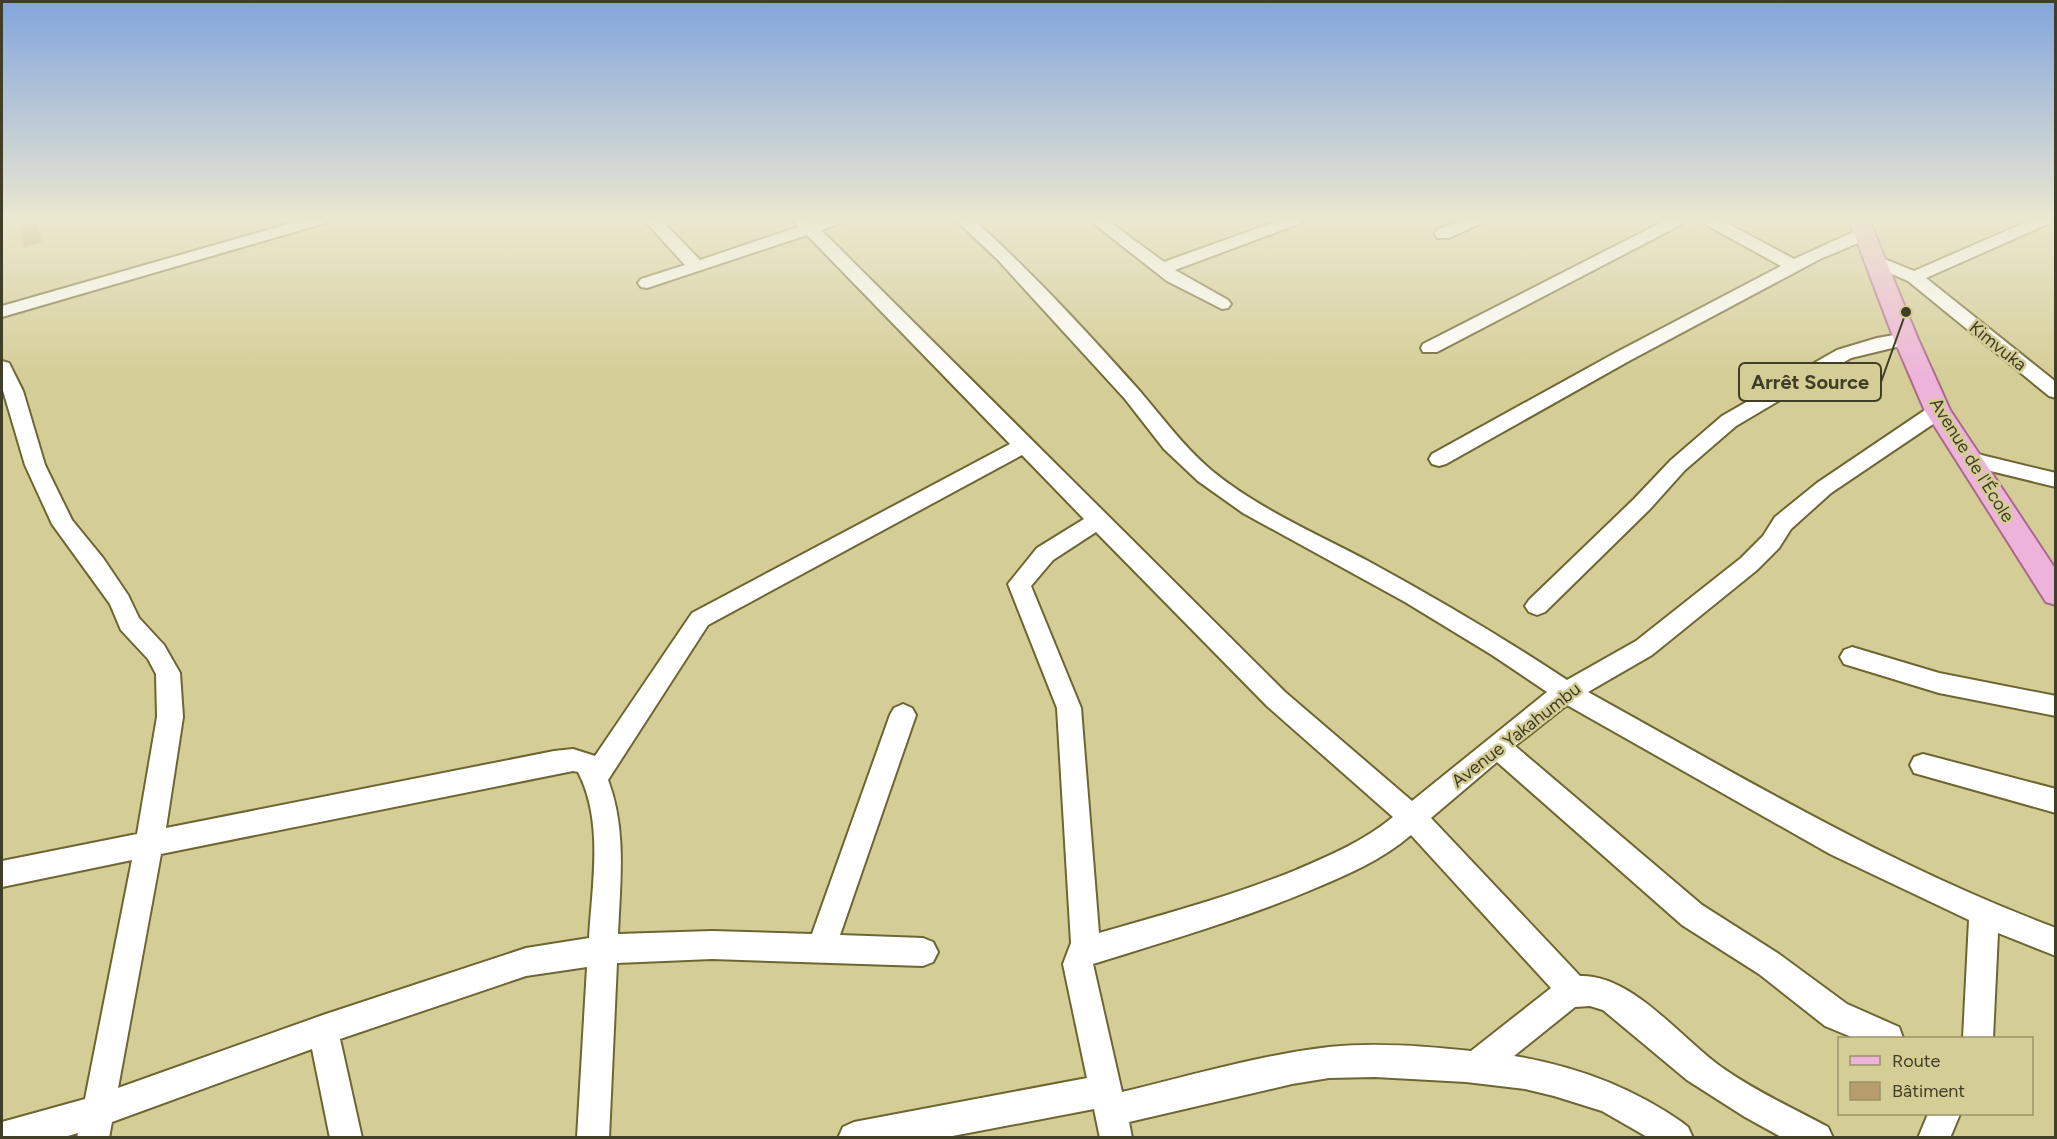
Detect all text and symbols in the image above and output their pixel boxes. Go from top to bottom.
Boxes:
street label: Kimvuka [1965,316,2031,376]
callout: Arrêt Source [1739,363,1881,401]
text: Arrêt Source [1751,370,1869,394]
street label: Avenue de l'École [1925,394,2019,526]
street label: Avenue Yakahumbu [1447,678,1585,792]
legend [1838,1037,2033,1115]
text: Route [1892,1050,1941,1072]
text: Bâtiment [1892,1080,1965,1102]

